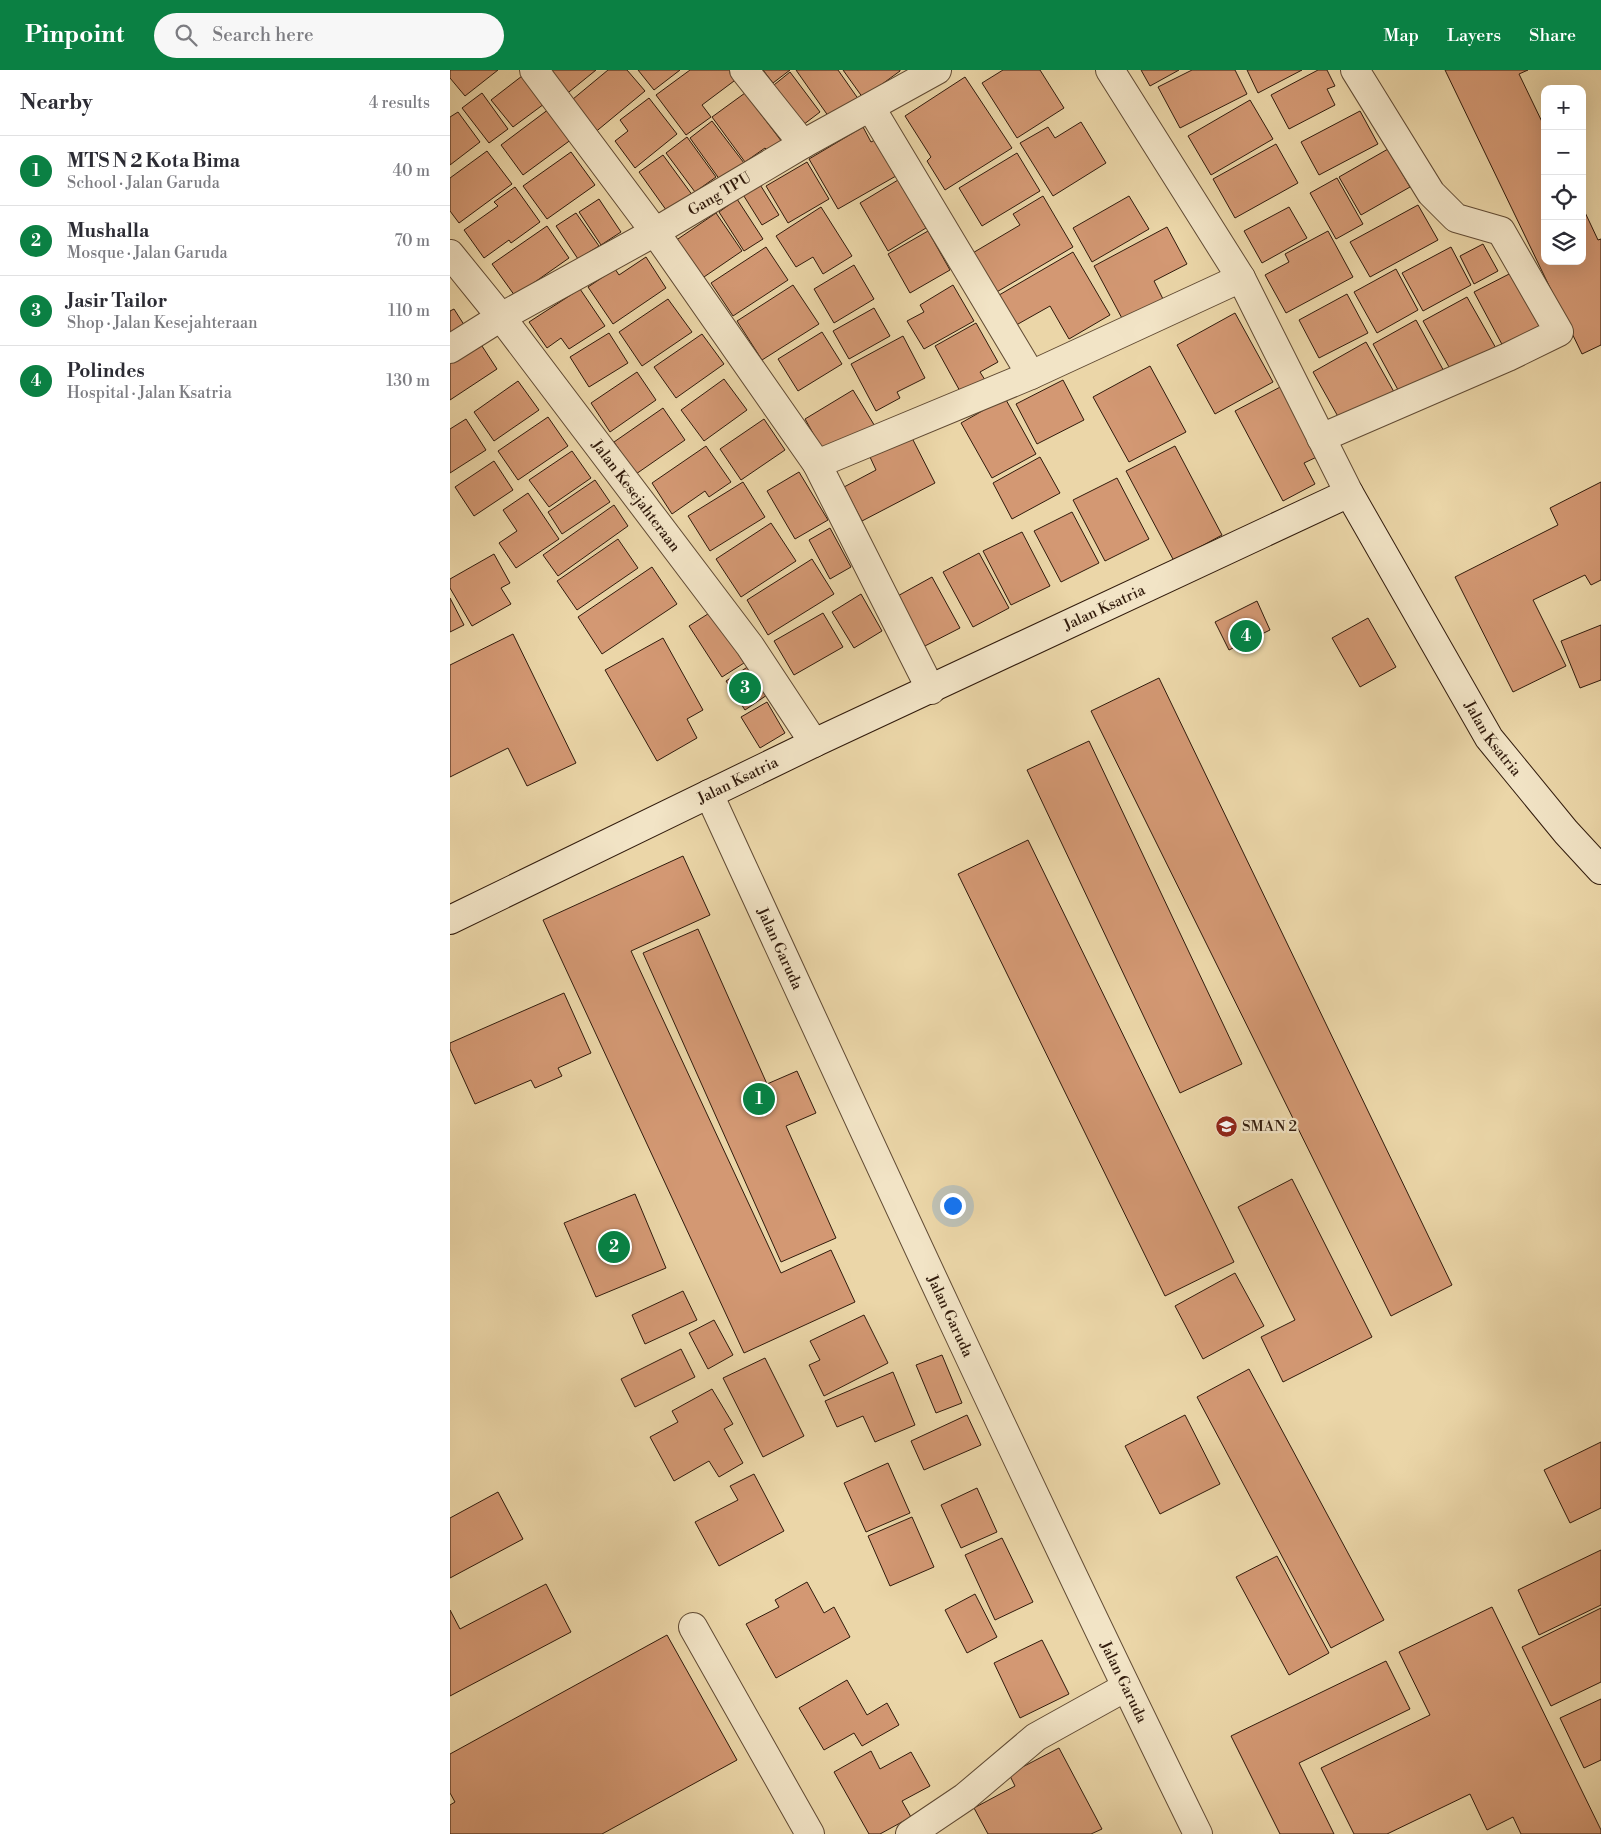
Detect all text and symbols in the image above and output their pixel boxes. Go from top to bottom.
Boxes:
search box [154,13,504,58]
text: Pinpoint [25,20,124,50]
icon: search [172,21,200,49]
text: Search here [212,23,314,47]
text: Map [1384,24,1419,47]
text: Layers [1447,24,1501,47]
text: Share [1529,24,1576,47]
map controls [1541,85,1586,265]
button: + [1541,85,1586,130]
text: Nearby [20,90,93,116]
text: 4 results [369,93,430,113]
button: − [1541,130,1586,175]
text: MTS N 2 Kota Bima [67,149,240,173]
text: 1 [32,161,40,181]
text: 40 m [393,161,430,181]
street label: Gang TPU [684,168,754,220]
text: School · Jalan Garuda [67,173,220,193]
button: locate [1541,175,1586,220]
text: Mushalla [67,219,149,243]
button: layers [1541,220,1586,265]
text: 2 [31,231,41,251]
text: 70 m [394,231,430,251]
text: Mosque · Jalan Garuda [67,243,228,263]
text: Jasir Tailor [67,289,167,313]
text: 3 [31,301,41,321]
text: 110 m [388,301,430,321]
text: Shop · Jalan Kesejahteraan [67,313,258,333]
text: Polindes [67,359,145,383]
text: 4 [31,371,41,391]
text: 130 m [386,371,430,391]
text: Hospital · Jalan Ksatria [67,383,232,403]
street label: Jalan Kesejahteraan [587,435,685,555]
street label: Jalan Ksatria [1059,580,1148,635]
pin: 4 [1230,617,1262,655]
pin: 3 [729,669,761,707]
street label: Jalan Ksatria [1460,697,1526,780]
street label: Jalan Ksatria [693,752,782,808]
street label: Jalan Garuda [753,903,807,993]
pin: 1 [743,1080,775,1118]
school or university icon: SMAN 2 [1214,1114,1238,1138]
place label: SMAN 2 [1242,1117,1297,1136]
your location [940,1193,966,1219]
pin: 2 [598,1228,630,1266]
street label: Jalan Garuda [923,1271,978,1360]
street label: Jalan Garuda [1096,1637,1152,1726]

